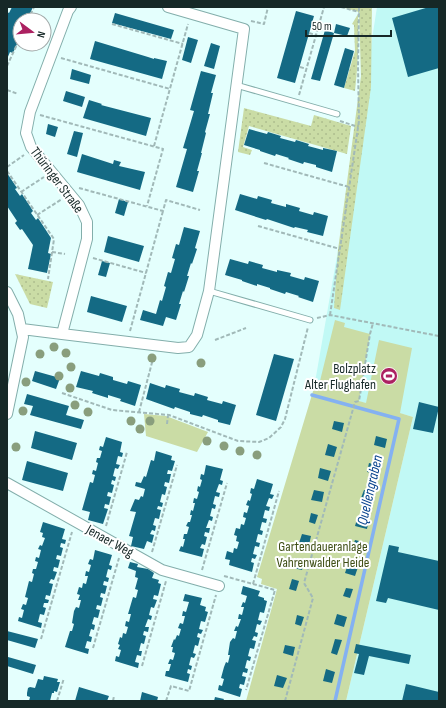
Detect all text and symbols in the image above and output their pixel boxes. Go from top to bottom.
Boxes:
north arrow [12,12,52,52]
scale bar [306,12,391,38]
text: 50 m [312,19,332,34]
text: N [34,30,48,39]
street label: Thüringer Straße [27,144,87,216]
place label: Bolzplatz Alter Flughafen [304,360,376,393]
sports icon: Bolzplatz Alter Flughafen [379,366,399,386]
water label: Quellengraben [353,453,387,527]
street label: Jenaer Weg [82,521,137,561]
park label: Gartendaueranlage Vahrenwalder Heide [277,538,369,571]

